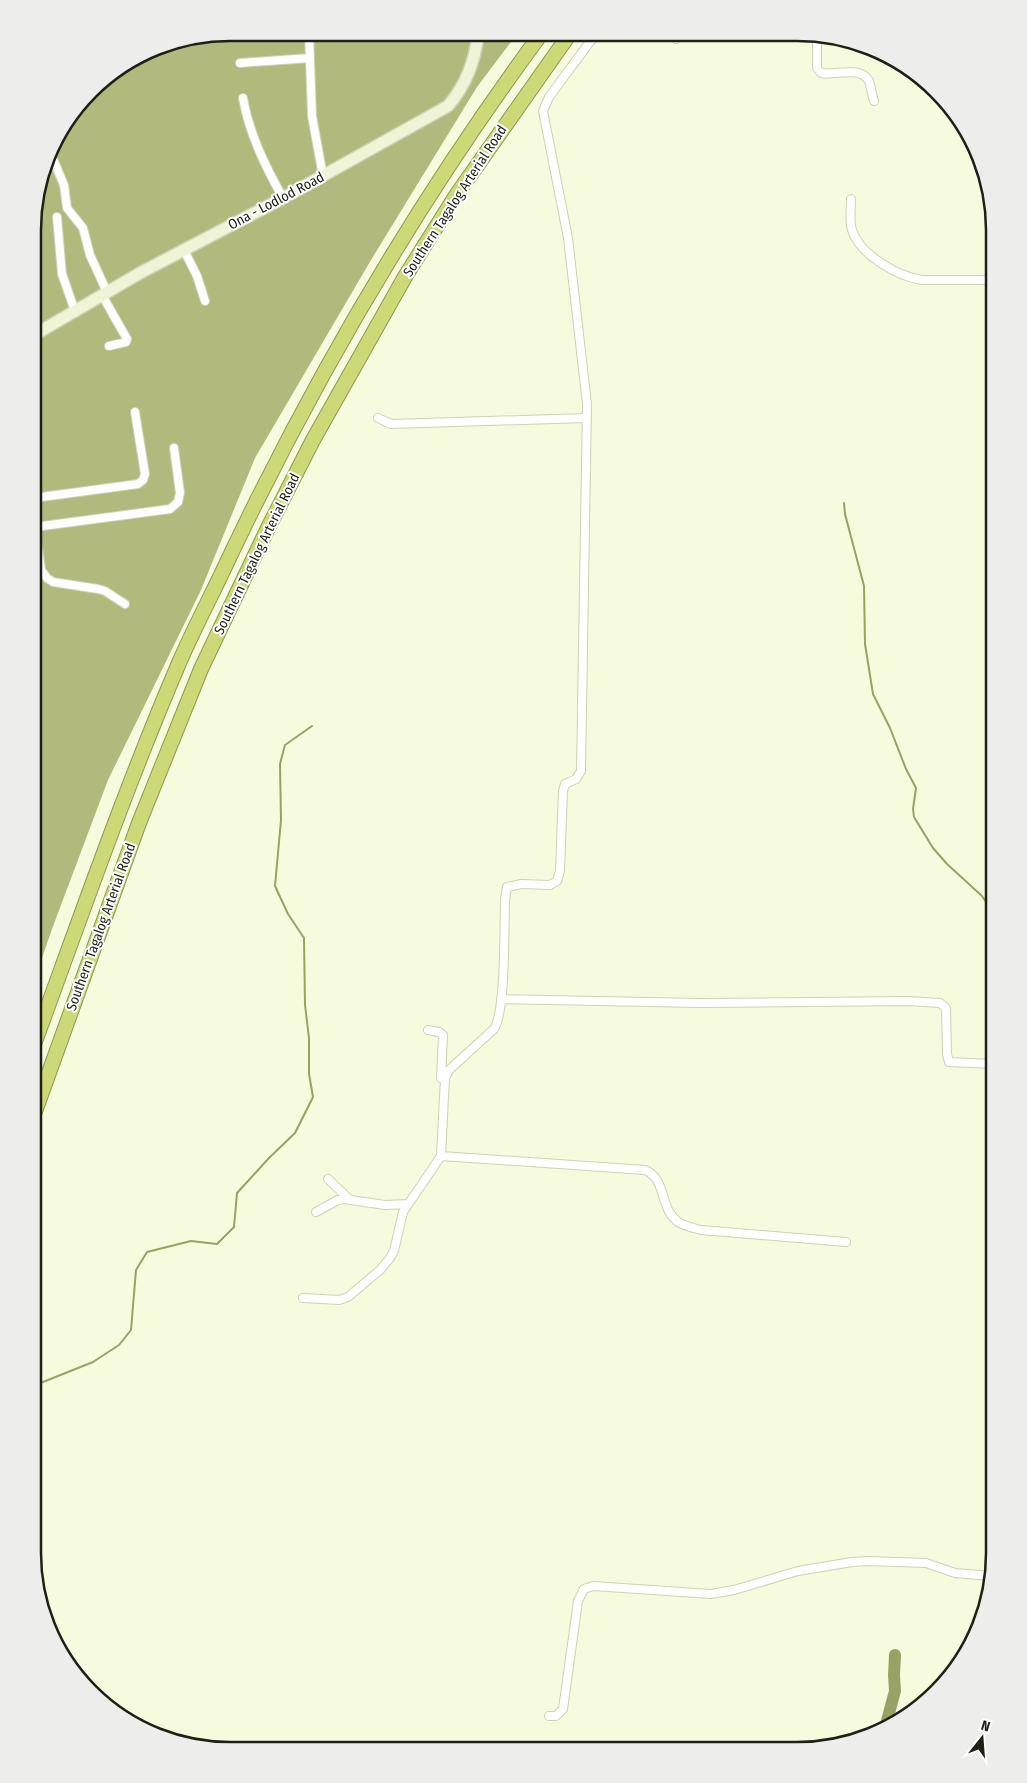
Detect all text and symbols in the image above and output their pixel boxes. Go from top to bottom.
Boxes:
street label: Southern Tagalog Arterial Road [400,122,510,280]
street label: Ona - Lodlod Road [225,169,327,233]
street label: Southern Tagalog Arterial Road [211,471,303,637]
street label: Southern Tagalog Arterial Road [63,841,139,1013]
north arrow [957,1713,1007,1763]
text: N [979,1717,992,1735]

